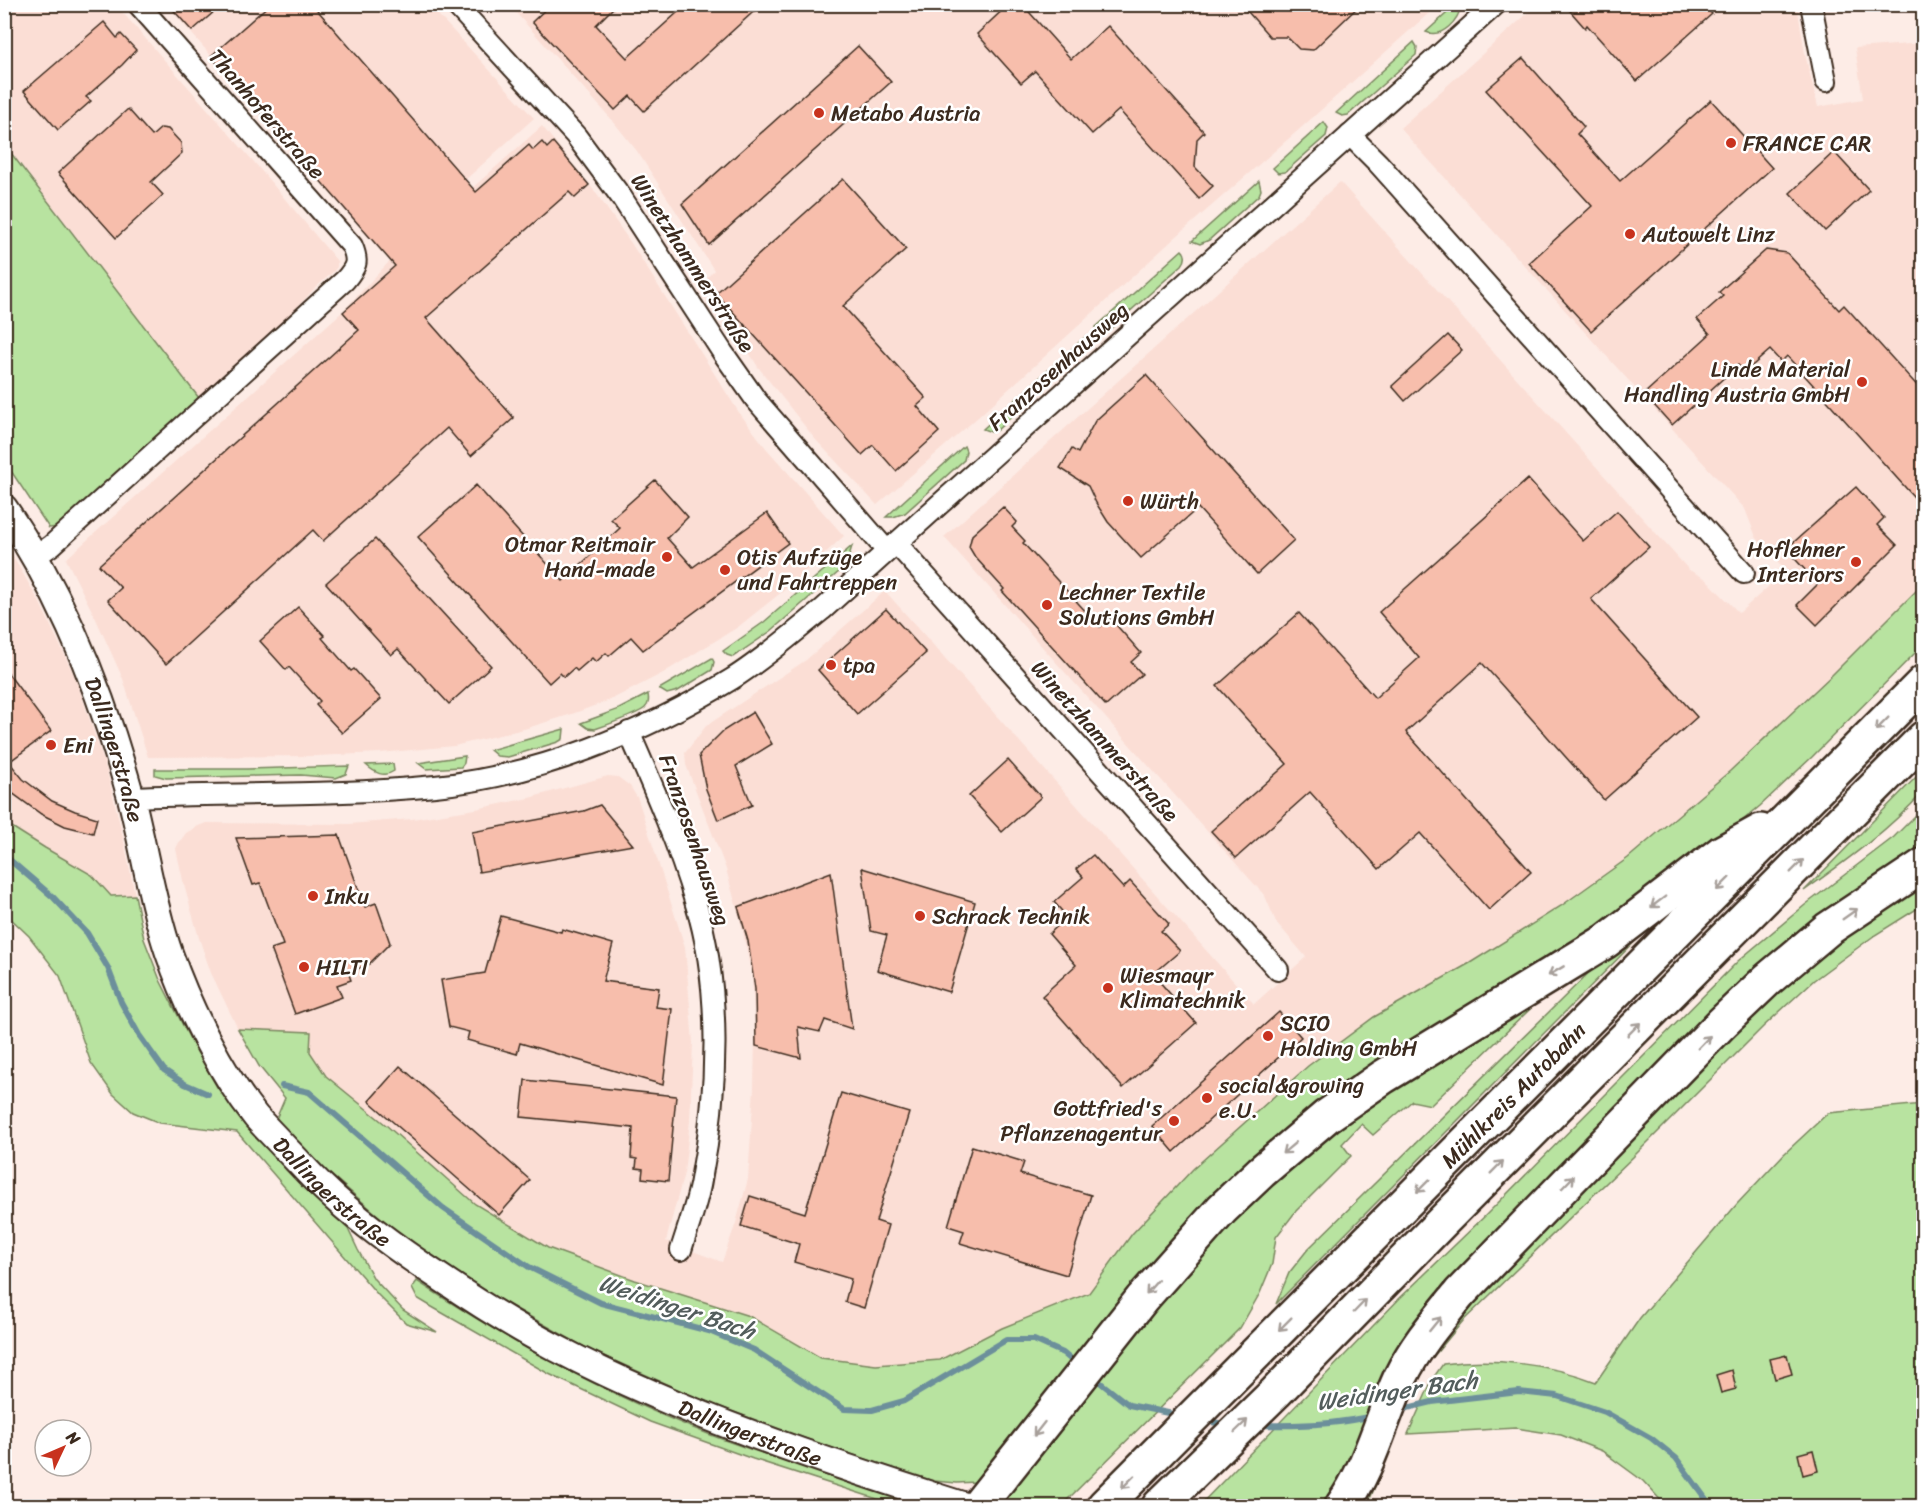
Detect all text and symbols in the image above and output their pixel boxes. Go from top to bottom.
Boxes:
street label: Thanhoferstraße [199,39,335,189]
place label: Metabo Austria [831,94,980,133]
marker: Metabo Austria [812,106,826,120]
place label: FRANCE CAR [1743,124,1871,163]
marker: FRANCE CAR [1724,136,1738,150]
street label: Winetzhammerstraße [620,165,766,361]
place label: Autowelt Linz [1641,215,1776,254]
marker: Autowelt Linz [1623,227,1637,241]
street label: Franzosenhausweg [978,291,1138,441]
place label: Linde Material Handling Austria GmbH [1624,350,1851,414]
marker: Linde Material Handling Austria GmbH [1855,375,1869,389]
place label: Würth [1140,482,1199,521]
marker: Würth [1121,494,1135,508]
place label: Otmar Reitmair Hand-made [505,525,656,589]
place label: Hoflehner Interiors [1747,530,1846,594]
place label: Otis Aufzüge und Fahrtreppen [737,538,897,602]
marker: Otmar Reitmair Hand-made [660,550,674,564]
marker: Hoflehner Interiors [1849,555,1863,569]
marker: Otis Aufzüge und Fahrtreppen [718,563,732,577]
place label: Lechner Textile Solutions GmbH [1059,573,1215,637]
marker: Lechner Textile Solutions GmbH [1040,598,1054,612]
place label: tpa [843,646,875,685]
street label: Winetzhammerstraße [1021,651,1189,832]
marker: tpa [824,658,838,672]
street label: Dallingerstraße [74,671,156,826]
one-way arrow [1875,716,1890,731]
place label: Eni [63,726,94,765]
marker: Eni [44,738,58,752]
street label: Franzosenhausweg [647,749,743,931]
one-way arrow [1789,858,1804,873]
one-way arrow [1716,876,1731,891]
place label: Inku [324,877,369,916]
marker: Inku [306,889,320,903]
one-way arrow [1650,896,1666,908]
place label: Schrack Technik [932,897,1090,936]
one-way arrow [1841,908,1858,920]
marker: Schrack Technik [913,909,927,923]
place label: HILTI [316,948,368,987]
place label: Wiesmayr Klimatechnik [1120,956,1246,1020]
marker: HILTI [297,960,311,974]
one-way arrow [1548,965,1565,977]
marker: Wiesmayr Klimatechnik [1101,981,1115,995]
place label: SCIO Holding GmbH [1280,1004,1418,1068]
street label: Mühlkreis Autobahn [1431,1012,1596,1178]
one-way arrow [1627,1021,1642,1036]
marker: SCIO Holding GmbH [1261,1029,1275,1043]
one-way arrow [1696,1035,1710,1050]
place label: social&growing e.U. [1218,1066,1364,1130]
place label: Gottfried's Pflanzenagentur [1000,1089,1163,1153]
marker: social&growing e.U. [1200,1091,1214,1105]
marker: Gottfried's Pflanzenagentur [1167,1114,1181,1128]
street label: Dallingerstraße [263,1127,400,1257]
one-way arrow [1281,1142,1297,1155]
one-way arrow [1490,1160,1504,1175]
one-way arrow [1560,1174,1575,1189]
one-way arrow [1416,1179,1431,1194]
water label: Weidinger Bach [593,1262,763,1353]
one-way arrow [1145,1279,1159,1294]
one-way arrow [1353,1299,1367,1314]
one-way arrow [1278,1317,1293,1331]
one-way arrow [1428,1317,1441,1333]
water label: Weidinger Bach [1314,1359,1483,1423]
street label: Dallingerstraße [672,1388,827,1477]
north arrow [33,1418,93,1478]
one-way arrow [1234,1419,1249,1433]
one-way arrow [1032,1421,1045,1437]
text: N [58,1423,88,1453]
one-way arrow [1121,1475,1136,1490]

